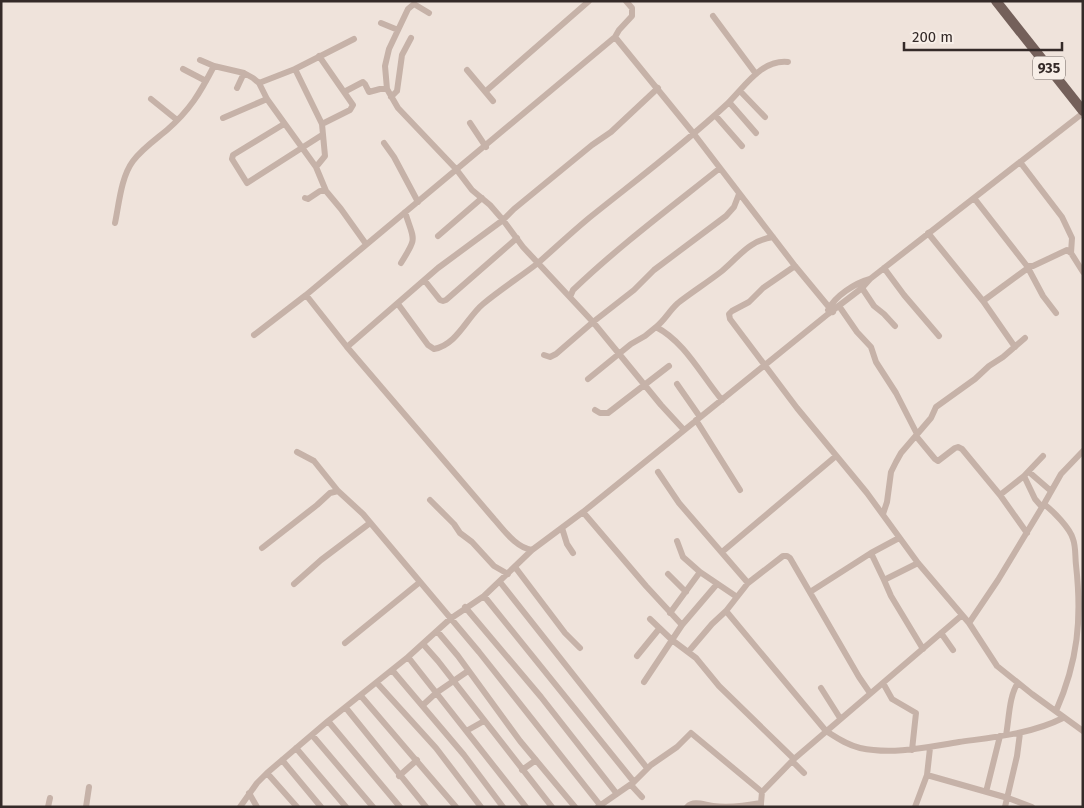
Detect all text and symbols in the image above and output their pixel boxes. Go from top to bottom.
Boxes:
scale bar [904,20,1062,52]
text: 200 m [912,28,953,46]
road number: 935 [1033,56,1065,80]

